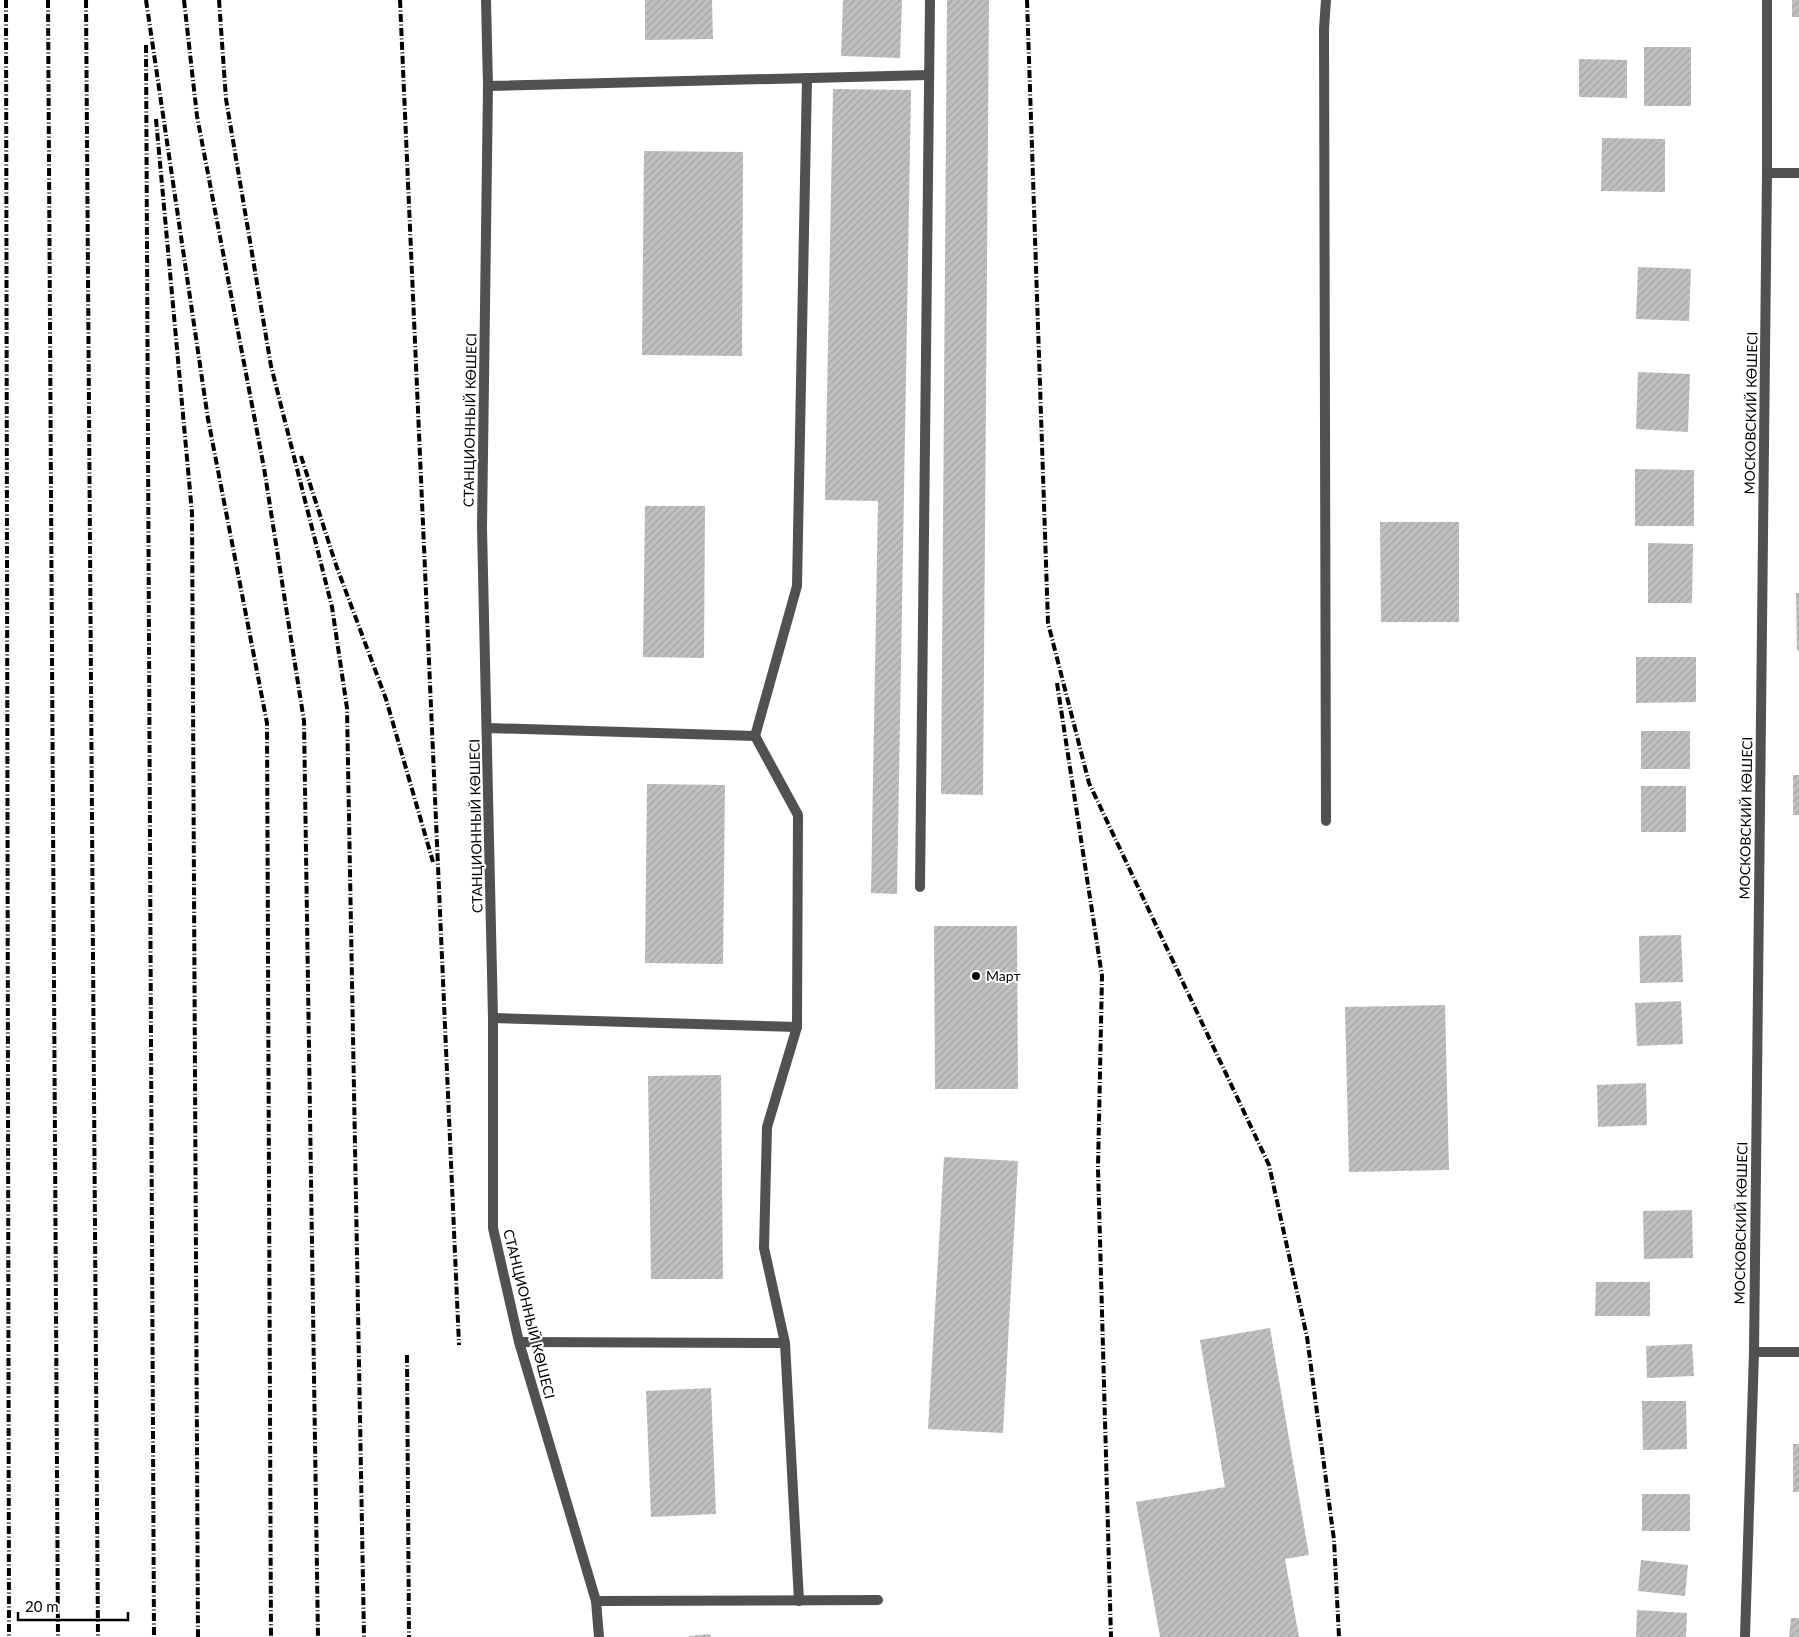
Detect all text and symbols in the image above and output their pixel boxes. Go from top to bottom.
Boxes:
street label: МОСКОВСКИЙ КӨШЕСІ [1741,331,1760,495]
street label: СТАНЦИОННЫЙ КӨШЕСІ [459,333,480,507]
street label: МОСКОВСКИЙ КӨШЕСІ [1736,736,1755,900]
street label: СТАНЦИОННЫЙ КӨШЕСІ [465,739,486,913]
place label: Март [986,967,1020,984]
marker: Март [970,970,982,982]
street label: МОСКОВСКИЙ КӨШЕСІ [1731,1141,1750,1305]
street label: СТАНЦИОННЫЙ КӨШЕСІ [500,1227,559,1400]
scale bar [18,1590,128,1622]
text: 20 m [25,1597,59,1615]

